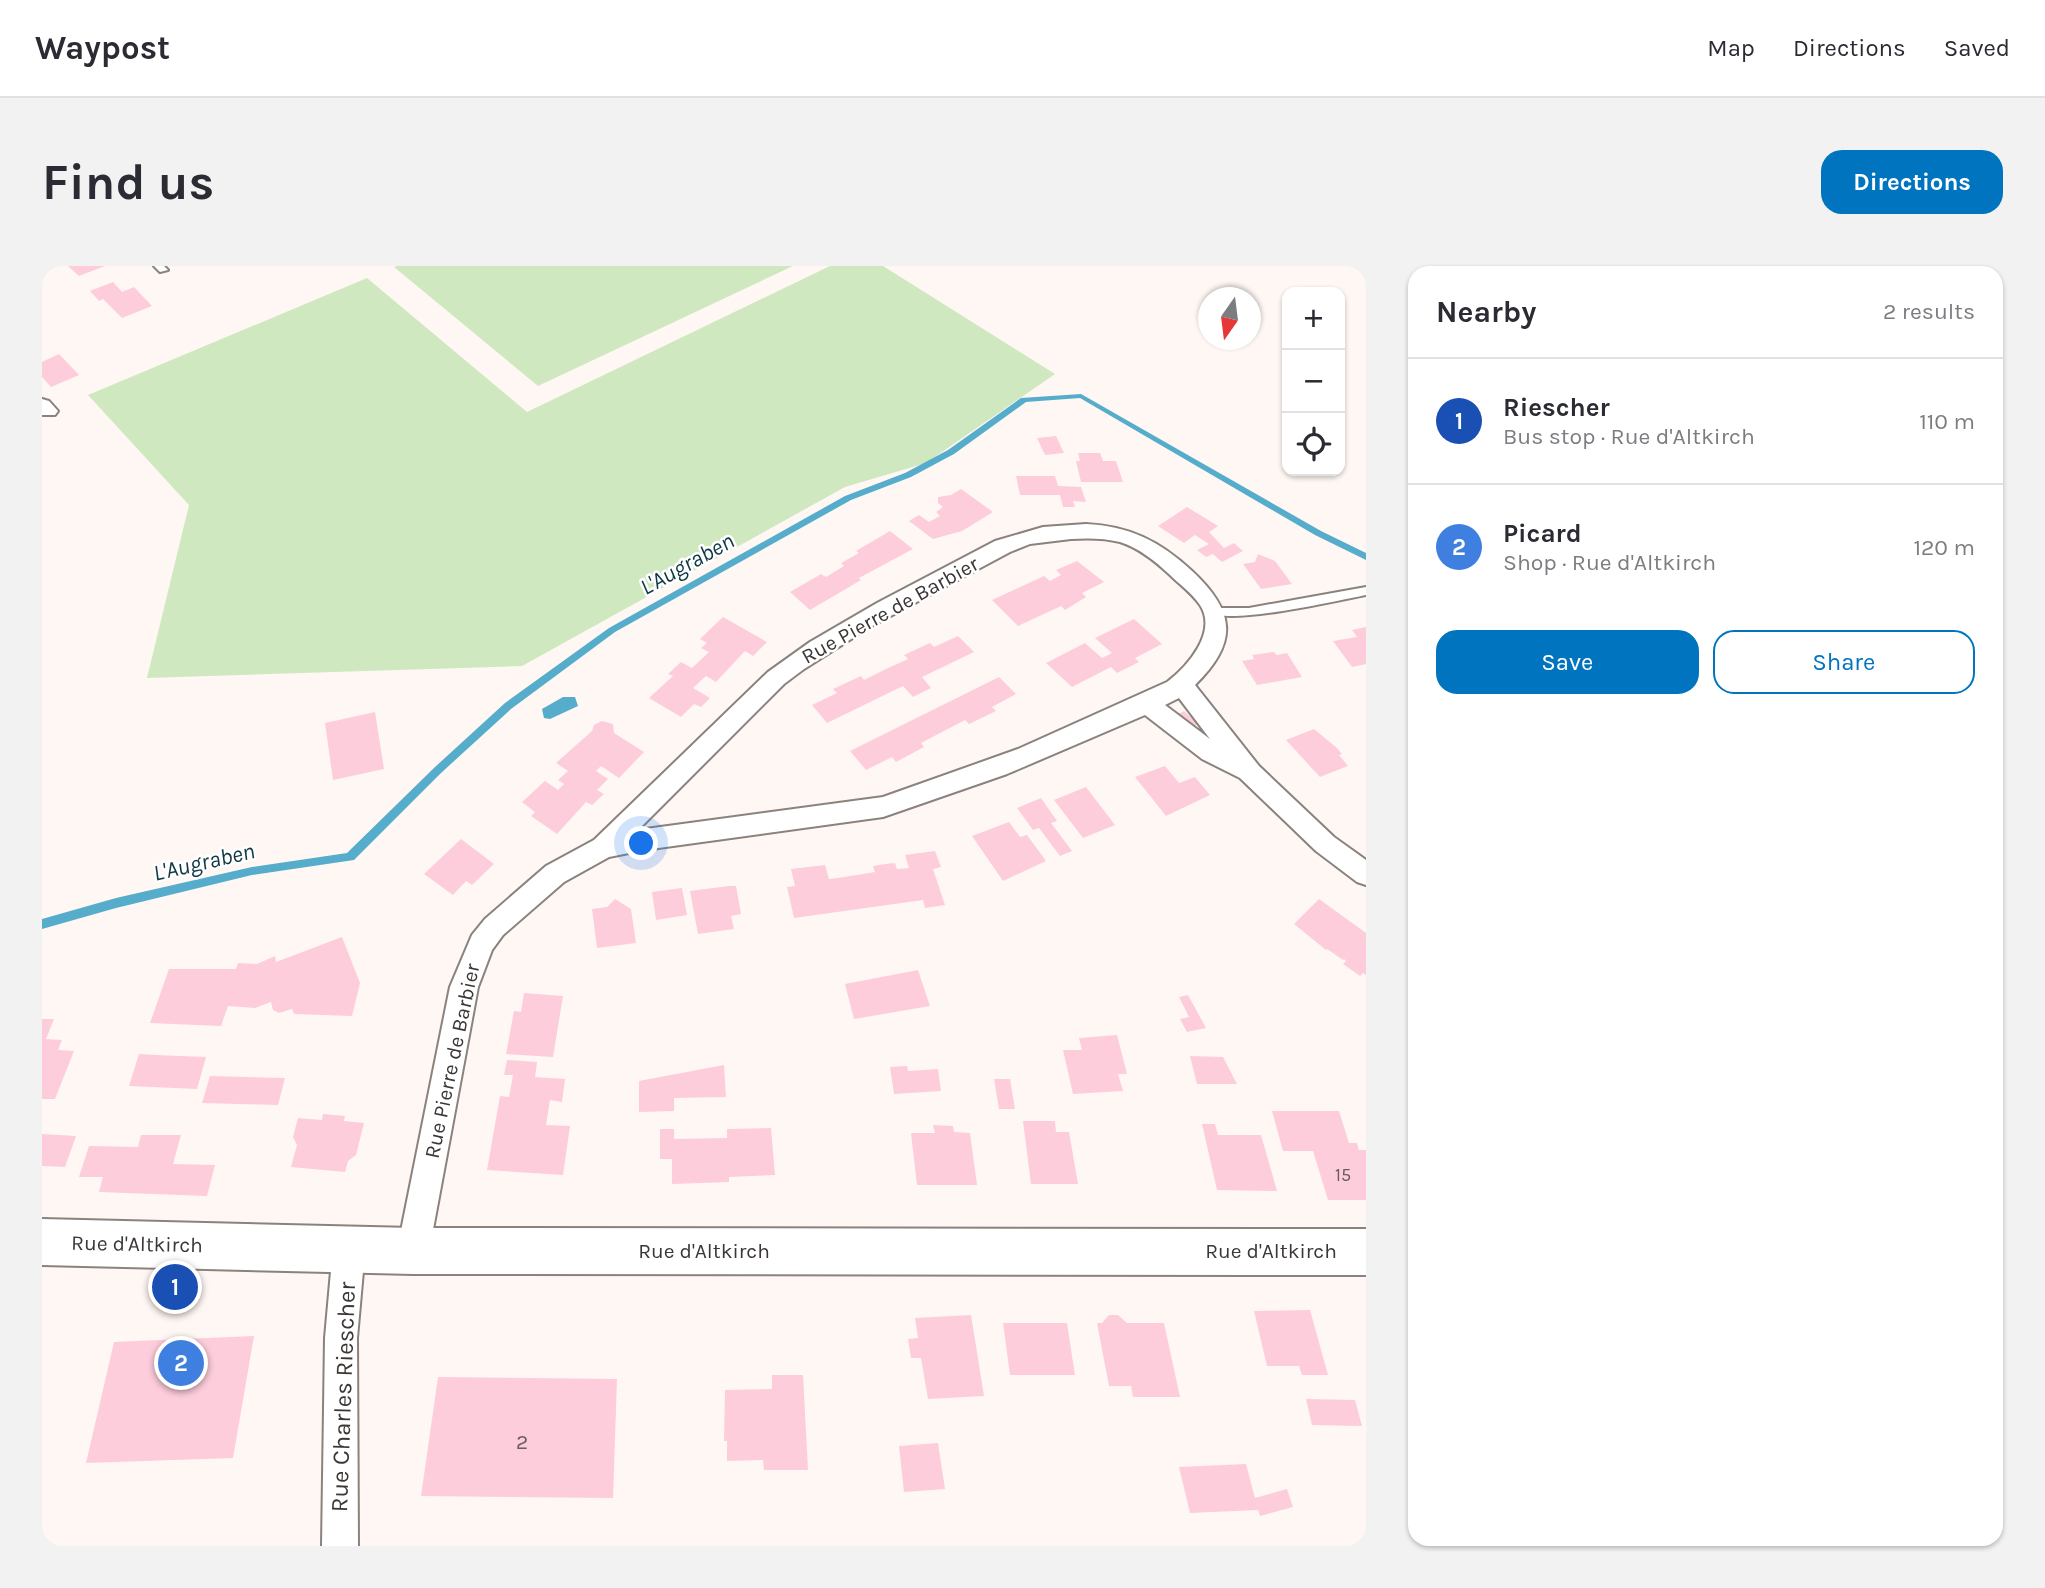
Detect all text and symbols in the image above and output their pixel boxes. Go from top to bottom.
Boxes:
text: Waypost [35,29,170,67]
text: Map [1707,34,1755,62]
text: Directions [1793,34,1906,62]
text: Saved [1944,34,2010,62]
button: Directions [1821,150,2003,214]
text: Find us [42,154,214,211]
north arrow [1198,287,1261,350]
map controls [1282,287,1345,476]
button: + [1282,287,1345,350]
text: Nearby [1436,294,1536,330]
text: 2 results [1883,298,1975,325]
button: − [1282,350,1345,413]
text: Riescher [1503,392,1610,423]
text: 1 [1455,408,1463,435]
text: 110 m [1919,408,1975,435]
button: locate [1282,413,1345,476]
text: Bus stop · Rue d'Altkirch [1503,423,1755,450]
text: Picard [1503,518,1582,549]
water label: L'Augraben [635,527,739,601]
text: 2 [1452,534,1466,561]
text: 120 m [1913,534,1975,561]
text: Shop · Rue d'Altkirch [1503,549,1716,576]
street label: Rue Pierre de Barbier [797,551,983,669]
button: Save [1436,630,1699,694]
button: Share [1713,630,1975,694]
your location [624,826,658,860]
water label: L'Augraben [151,837,257,887]
street label: Rue Pierre de Barbier [420,961,484,1161]
house number: 15 [1335,1164,1351,1186]
street label: Rue d'Altkirch [71,1231,203,1257]
street label: Rue d'Altkirch [638,1239,770,1263]
street label: Rue d'Altkirch [1205,1239,1337,1263]
pin: 1 [152,1261,198,1313]
street label: Rue Charles Riescher [325,1281,361,1513]
pin: 2 [158,1337,204,1389]
house number: 2 [516,1430,528,1454]

